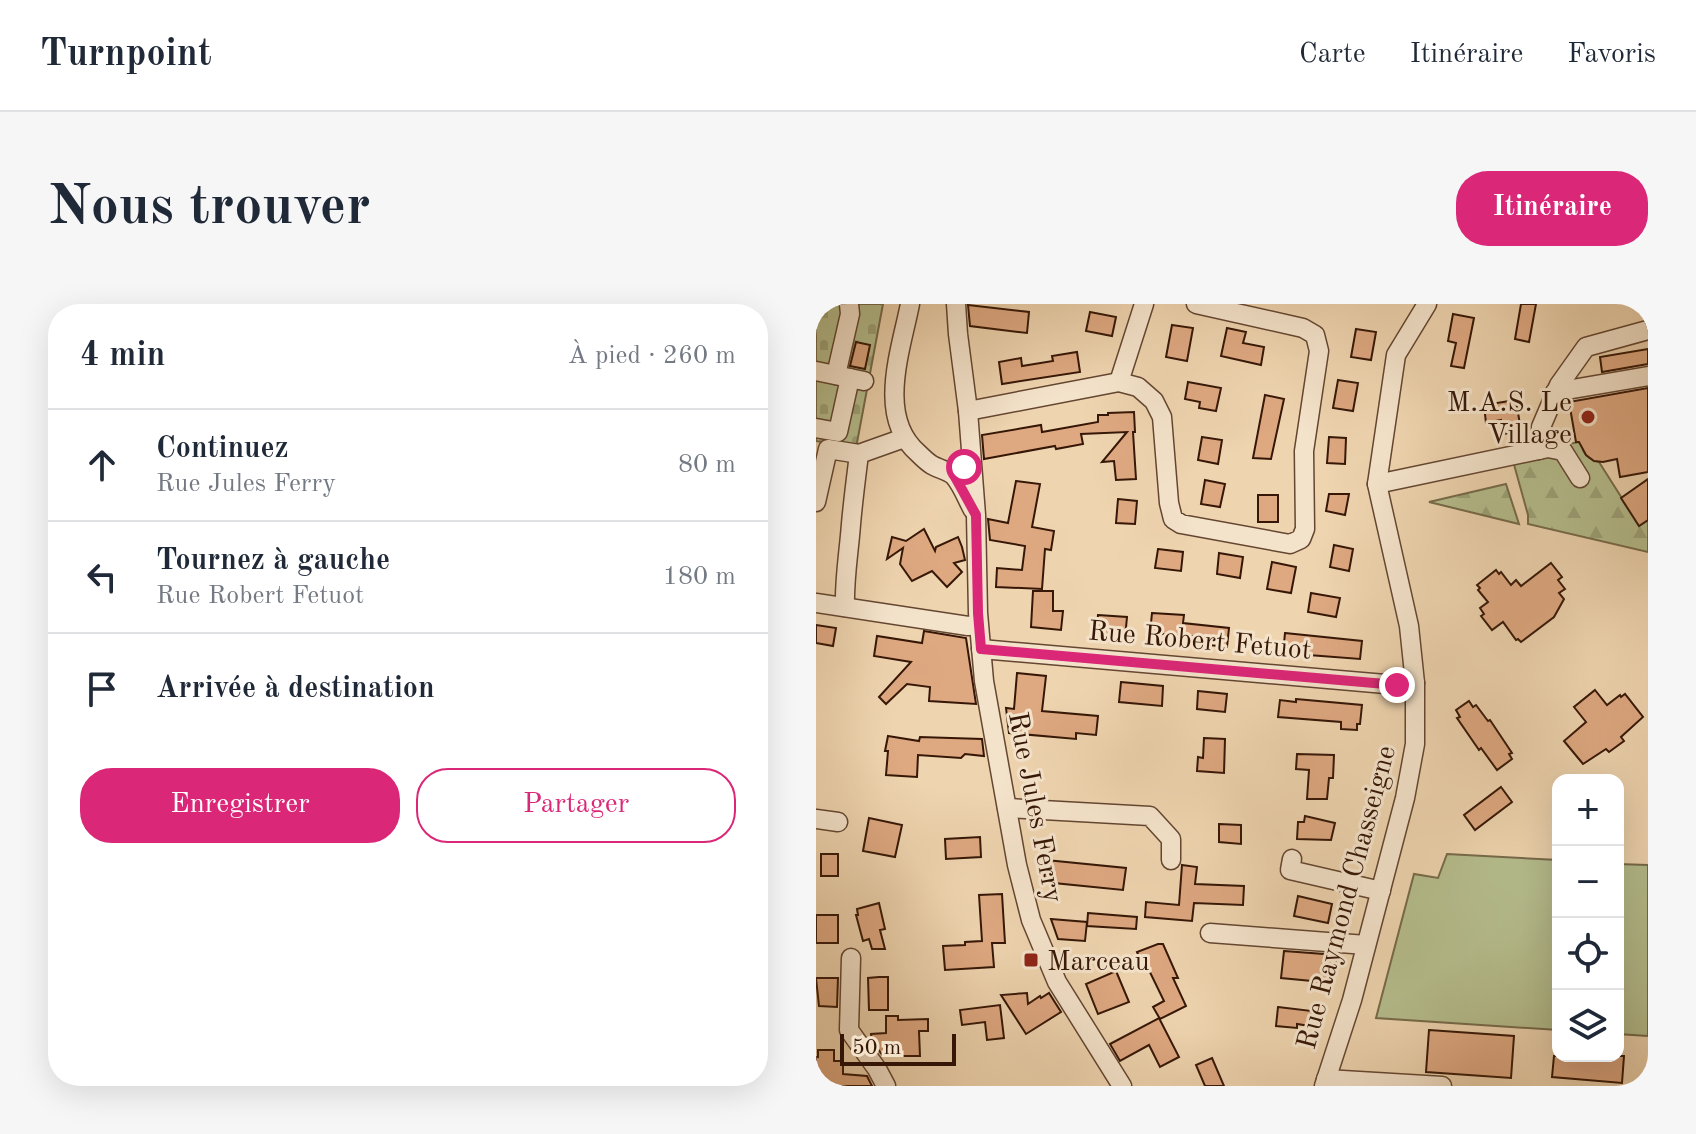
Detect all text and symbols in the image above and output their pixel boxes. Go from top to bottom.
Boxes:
text: Turnpoint [40,36,212,74]
text: Carte [1299,41,1366,69]
text: Itinéraire [1410,41,1523,69]
text: Favoris [1567,41,1656,69]
button: Itinéraire [1456,171,1648,246]
text: Nous trouver [48,180,371,236]
text: 4 min [80,339,165,373]
text: À pied · 260 m [568,343,736,369]
place label: M.A.S. Le Village [1447,390,1572,450]
marker: M.A.S. Le Village [1579,408,1597,426]
text: Continuez [156,434,289,464]
icon: ahead [80,443,124,487]
route start [946,449,982,485]
text: 80 m [678,452,736,478]
text: Rue Jules Ferry [156,471,336,497]
text: Tournez à gauche [156,546,390,576]
icon: left [80,555,124,599]
text: 180 m [663,564,736,590]
text: Rue Robert Fetuot [156,583,364,609]
street label: Rue Robert Fetuot [1087,618,1313,666]
icon: arrive [80,667,124,711]
route end [1379,667,1415,703]
text: Arrivée à destination [156,674,435,704]
street label: Rue Jules Ferry [1002,710,1066,906]
street label: Rue Raymond Chasseigne [1294,743,1402,1053]
button: Enregistrer [80,768,400,843]
button: Partager [416,768,736,843]
map controls [1552,774,1624,1062]
button: + [1552,774,1624,846]
button: − [1552,846,1624,918]
button: locate [1552,918,1624,990]
place label: Marceau [1047,949,1150,977]
marker: Marceau [1022,951,1040,969]
button: layers [1552,990,1624,1062]
scale bar [840,1030,956,1066]
text: 50 m [852,1037,901,1059]

